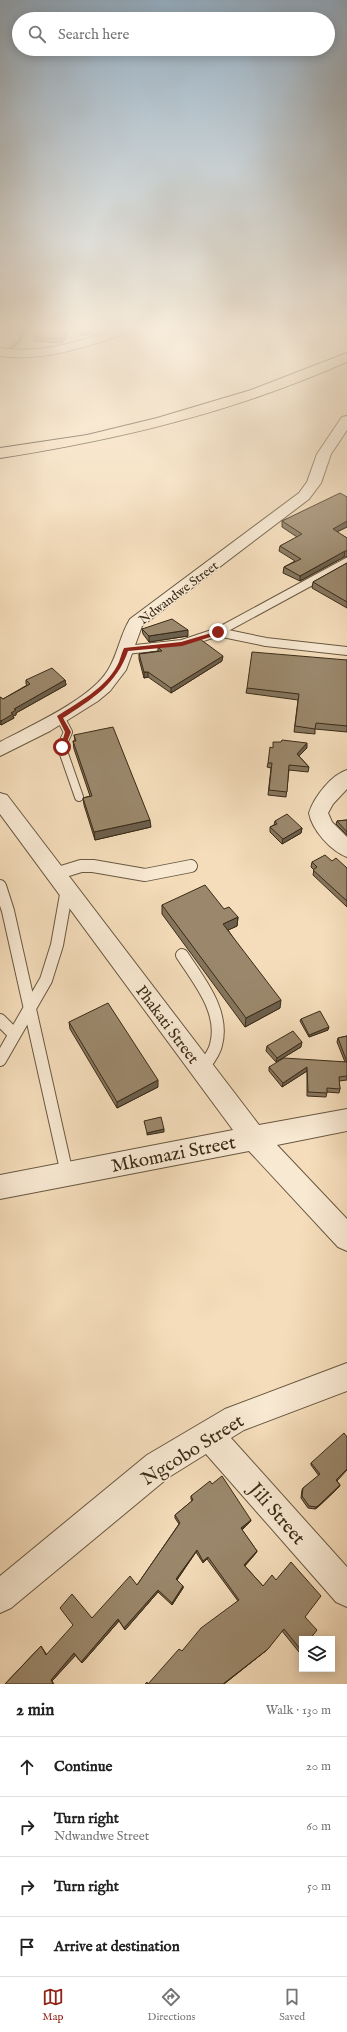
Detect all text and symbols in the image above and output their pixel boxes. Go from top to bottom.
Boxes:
search box [12,12,335,56]
icon: search [26,23,48,45]
text: Search here [58,25,129,44]
street label: Ndwandwe Street [136,557,222,629]
route end [209,623,227,641]
route start [53,738,71,756]
street label: Phakati Street [130,982,203,1069]
street label: Mkomazi Street [109,1131,238,1179]
street label: Ngcobo Street [137,1409,249,1492]
street label: Jili Street [242,1477,310,1551]
map controls [299,1636,335,1672]
button: layers [299,1636,335,1672]
text: 2 min [16,1700,54,1721]
text: Walk · 130 m [266,1702,331,1719]
icon: ahead [16,1756,38,1778]
text: Continue [54,1757,112,1776]
text: 20 m [306,1758,331,1775]
text: Turn right [54,1809,119,1828]
icon: right [16,1816,38,1838]
text: 60 m [306,1818,331,1835]
text: Ndwandwe Street [54,1828,149,1845]
icon: right [16,1876,38,1898]
text: Turn right [54,1877,119,1896]
text: 50 m [307,1878,331,1895]
icon: arrive [16,1936,38,1958]
text: Arrive at destination [54,1937,180,1956]
tab: Map [42,1986,64,2024]
tab: Directions [148,1986,195,2024]
tab: Saved [279,1986,305,2024]

